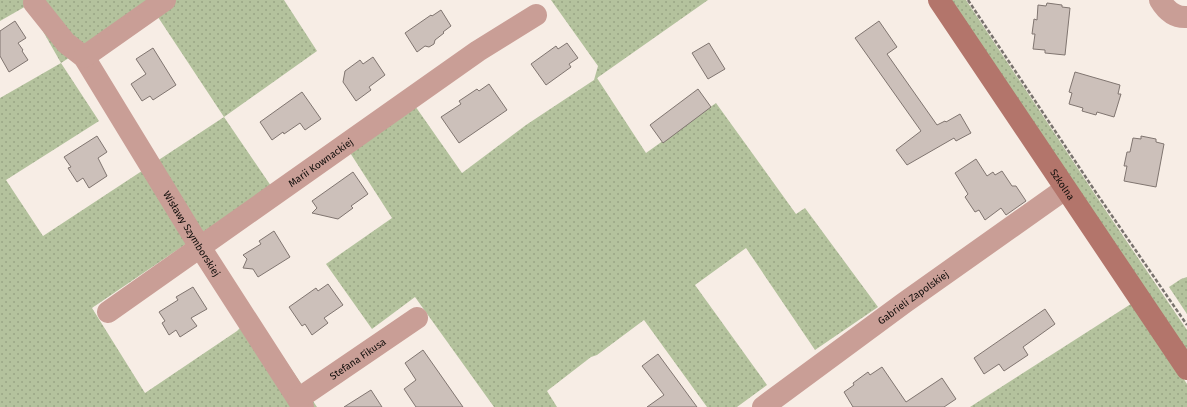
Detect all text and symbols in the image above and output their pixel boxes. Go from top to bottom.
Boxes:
street label: Marii Kownackiej [286,136,356,190]
street label: Szkolna [1047,167,1077,203]
street label: Wisławy Szymborskiej [160,189,222,279]
street label: Gabrieli Zapolskiej [876,268,951,327]
street label: Stefana Fikusa [328,336,388,383]

